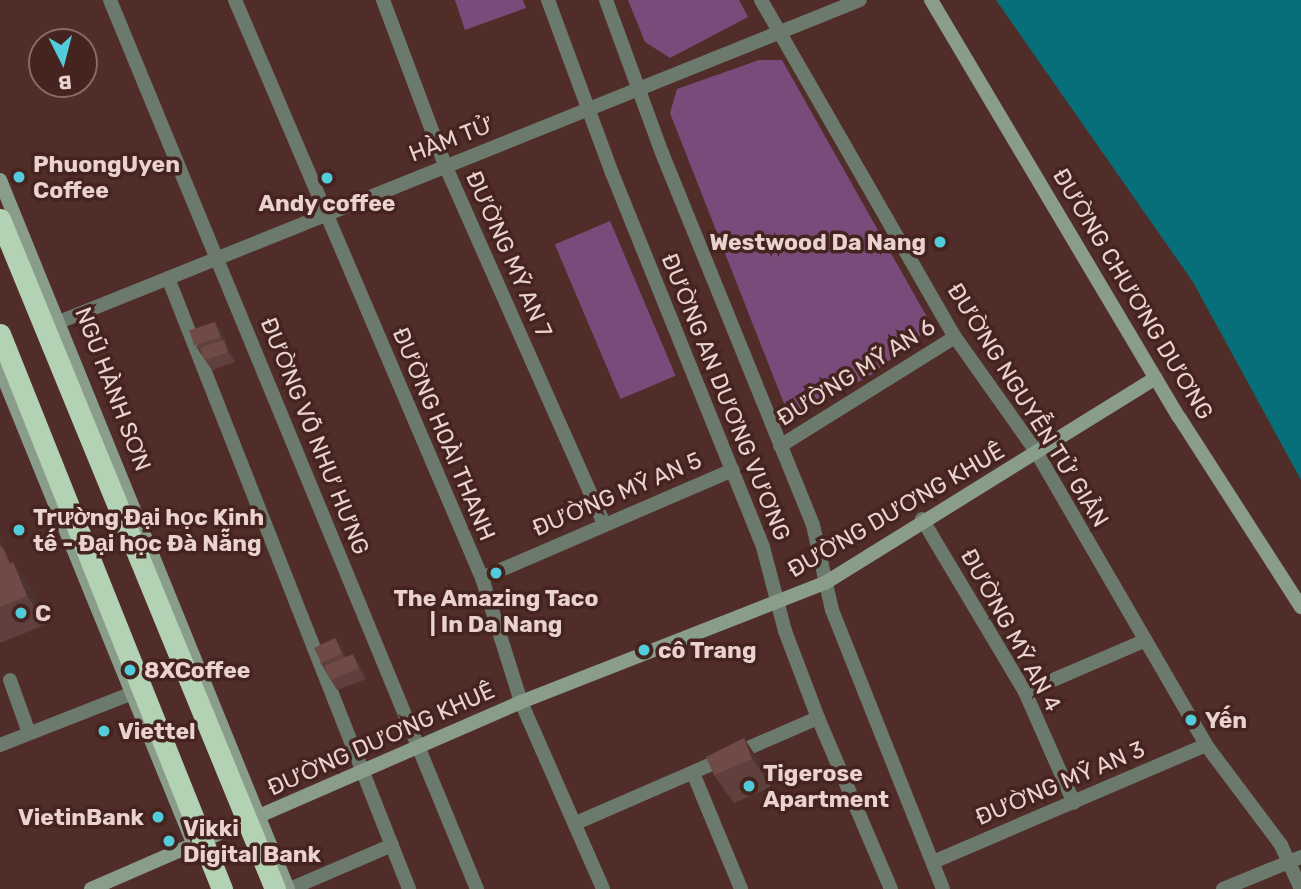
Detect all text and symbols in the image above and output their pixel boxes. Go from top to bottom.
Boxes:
north arrow [28,28,98,98]
text: B [57,70,73,95]
street label: HÀM TỬ [405,110,497,168]
place label: PhuongUyen Coffee [33,150,180,204]
street label: ĐƯỜNG CHƯƠNG DƯƠNG [1047,163,1219,425]
street label: ĐƯỜNG MỸ AN 7 [460,166,558,342]
marker: PhuongUyen Coffee [11,169,27,185]
marker: Andy coffee [319,170,335,186]
place label: Andy coffee [258,189,396,217]
place label: Westwood Da Nang [709,228,926,256]
marker: Westwood Da Nang [932,234,948,250]
street label: ĐƯỜNG AN DƯƠNG VƯƠNG [655,249,797,545]
street label: ĐƯỜNG NGUYỄN TỬ GIẢN [941,278,1115,532]
street label: NGŨ HÀNH SƠN [69,303,157,475]
street label: ĐƯỜNG MỸ AN 6 [771,312,941,432]
street label: ĐƯỜNG VÕ NHƯ HƯNG [255,313,375,559]
street label: ĐƯỜNG HOÀI THANH [387,323,501,545]
street label: ĐƯỜNG DƯƠNG KHUÊ [783,437,1009,583]
street label: ĐƯỜNG MỸ AN 5 [528,446,706,542]
place label: Trường Đại học Kinh tế - Đại học Đà Nẵng [33,503,264,557]
marker: Trường Đại học Kinh tế - Đại học Đà Nẵng [11,522,27,538]
street label: ĐƯỜNG MỸ AN 4 [955,543,1067,717]
marker: The Amazing Taco | In Da Nang [488,565,504,581]
place label: The Amazing Taco | In Da Nang [393,584,599,638]
place label: C [35,599,51,627]
marker: C [13,605,29,621]
place label: cô Trang [658,636,757,664]
marker: cô Trang [636,642,652,658]
place label: 8XCoffee [144,656,251,684]
marker: 8XCoffee [122,662,138,678]
street label: ĐƯỜNG DƯƠNG KHUÊ [263,676,499,802]
place label: Yến [1205,706,1247,734]
marker: Yến [1183,712,1199,728]
place label: Viettel [118,717,196,745]
marker: Viettel [96,723,112,739]
street label: ĐƯỜNG MỸ AN 3 [971,735,1149,831]
place label: Tigerose Apartment [763,759,889,813]
marker: Tigerose Apartment [741,778,757,794]
place label: VietinBank [18,803,144,831]
marker: VietinBank [150,809,166,825]
place label: Vikki Digital Bank [183,814,321,868]
marker: Vikki Digital Bank [161,833,177,849]

